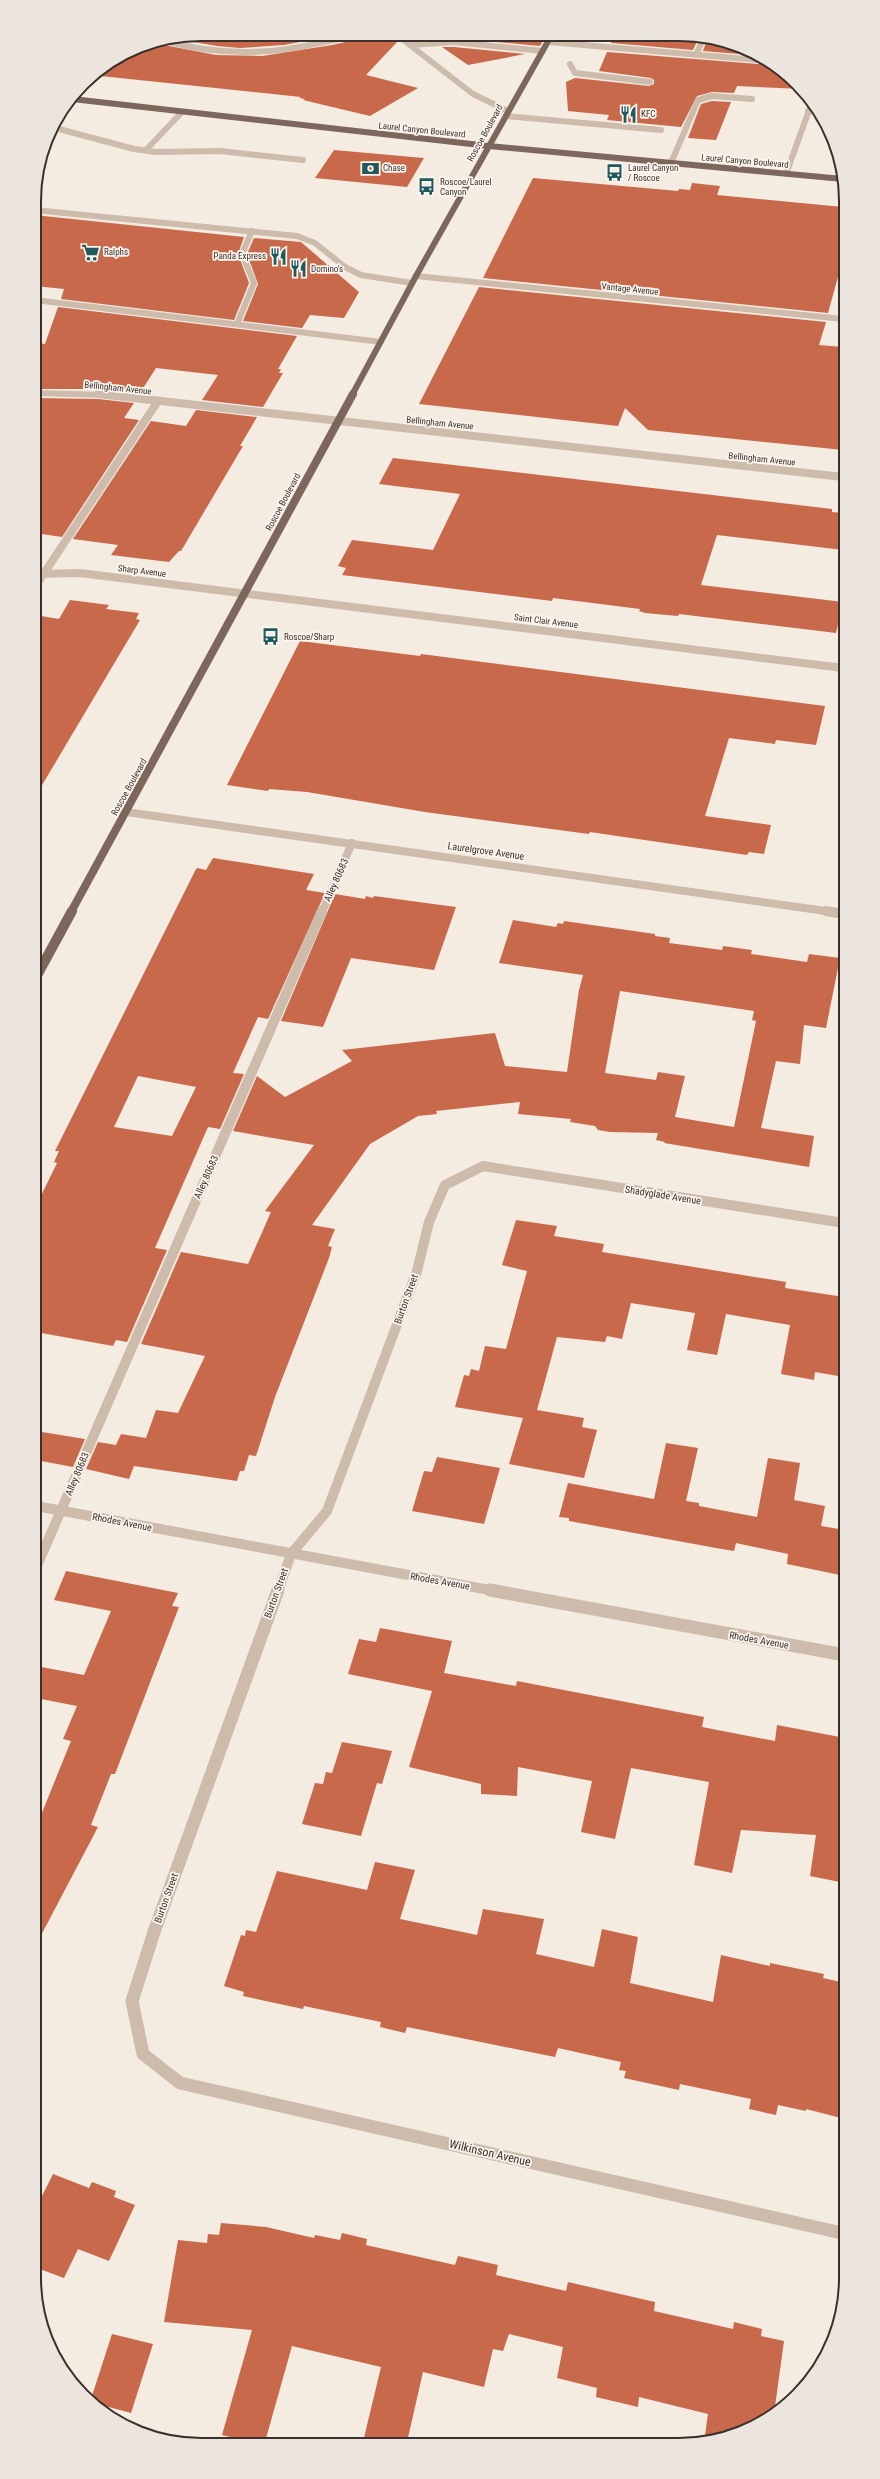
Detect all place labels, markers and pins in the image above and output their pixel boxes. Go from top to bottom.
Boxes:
restaurant icon: KFC [618,104,638,124]
place label: KFC [641,109,655,119]
bank icon: Chase [360,158,380,178]
place label: Chase [383,163,405,173]
bus stop icon: Laurel Canyon / Roscoe [605,163,625,183]
place label: Laurel Canyon / Roscoe [628,163,678,183]
bus stop icon: Roscoe/Laurel Canyon [417,177,437,197]
place label: Roscoe/Laurel Canyon [440,177,492,197]
supermarket icon: Ralphs [81,242,101,262]
restaurant icon: Panda Express [269,246,289,266]
place label: Ralphs [104,247,128,257]
place label: Panda Express [214,251,266,261]
restaurant icon: Domino's [288,259,308,279]
place label: Domino's [311,264,343,274]
bus stop icon: Roscoe/Sharp [261,627,281,647]
place label: Roscoe/Sharp [284,632,335,642]

